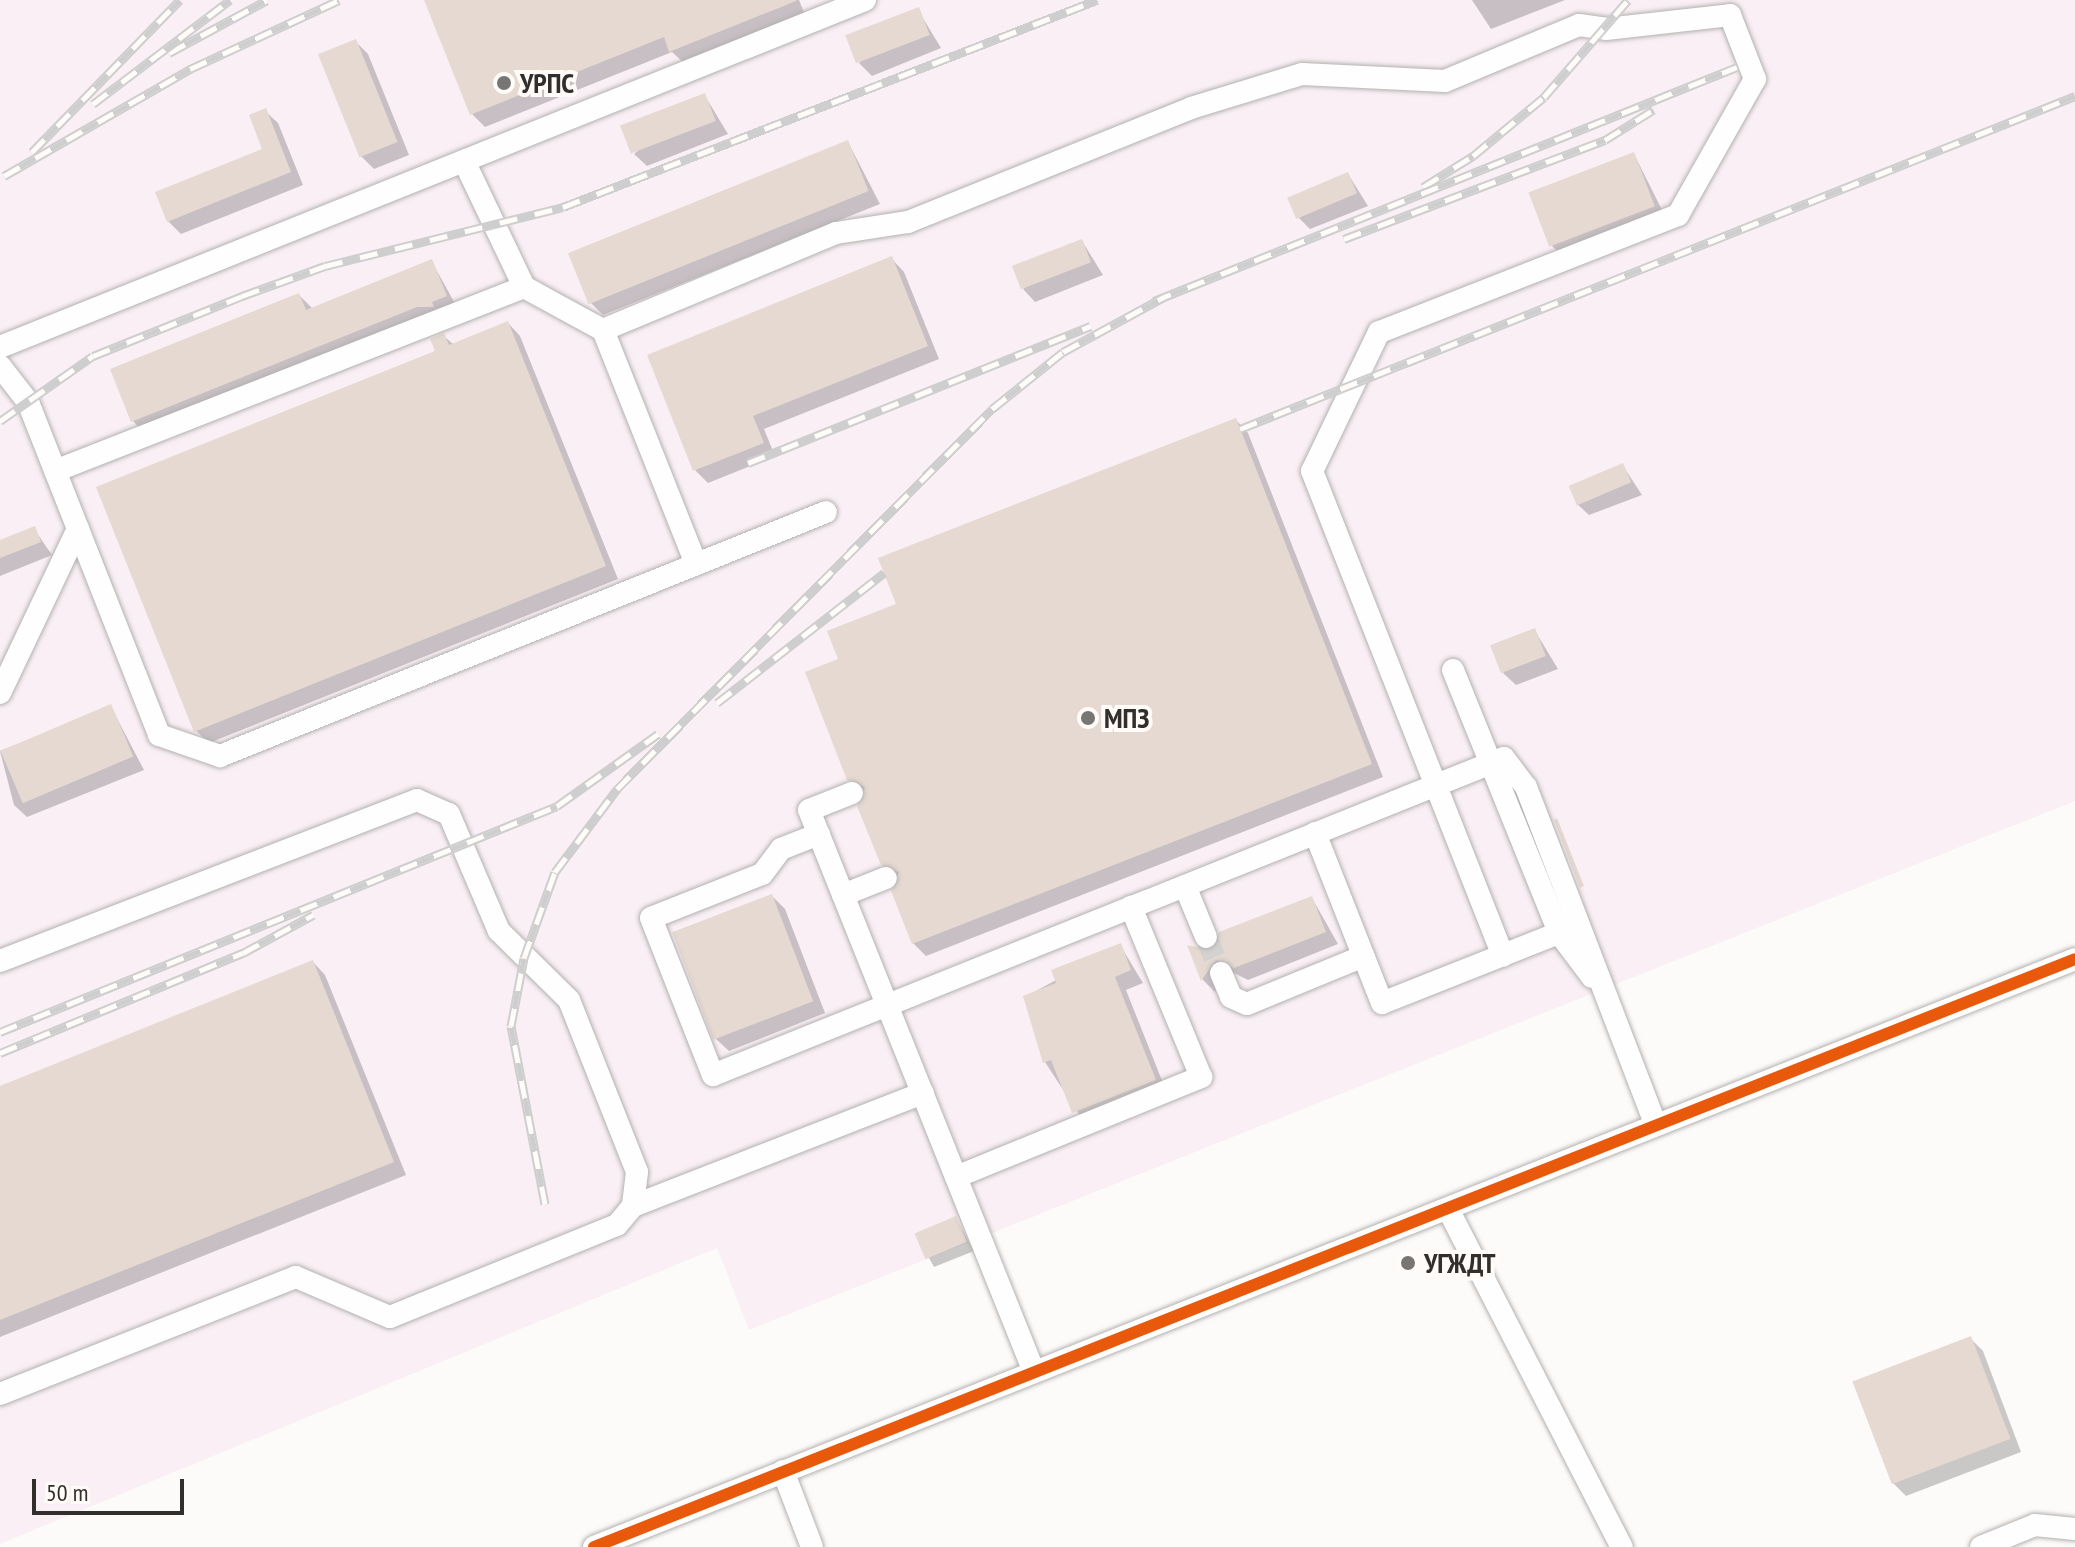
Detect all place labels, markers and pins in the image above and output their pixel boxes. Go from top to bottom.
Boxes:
place label: УРПС [520,66,574,100]
marker: УРПС [495,74,513,92]
place label: МПЗ [1104,701,1149,735]
marker: МПЗ [1079,709,1097,727]
place label: УГЖДТ [1424,1246,1496,1280]
marker: УГЖДТ [1399,1254,1417,1272]

